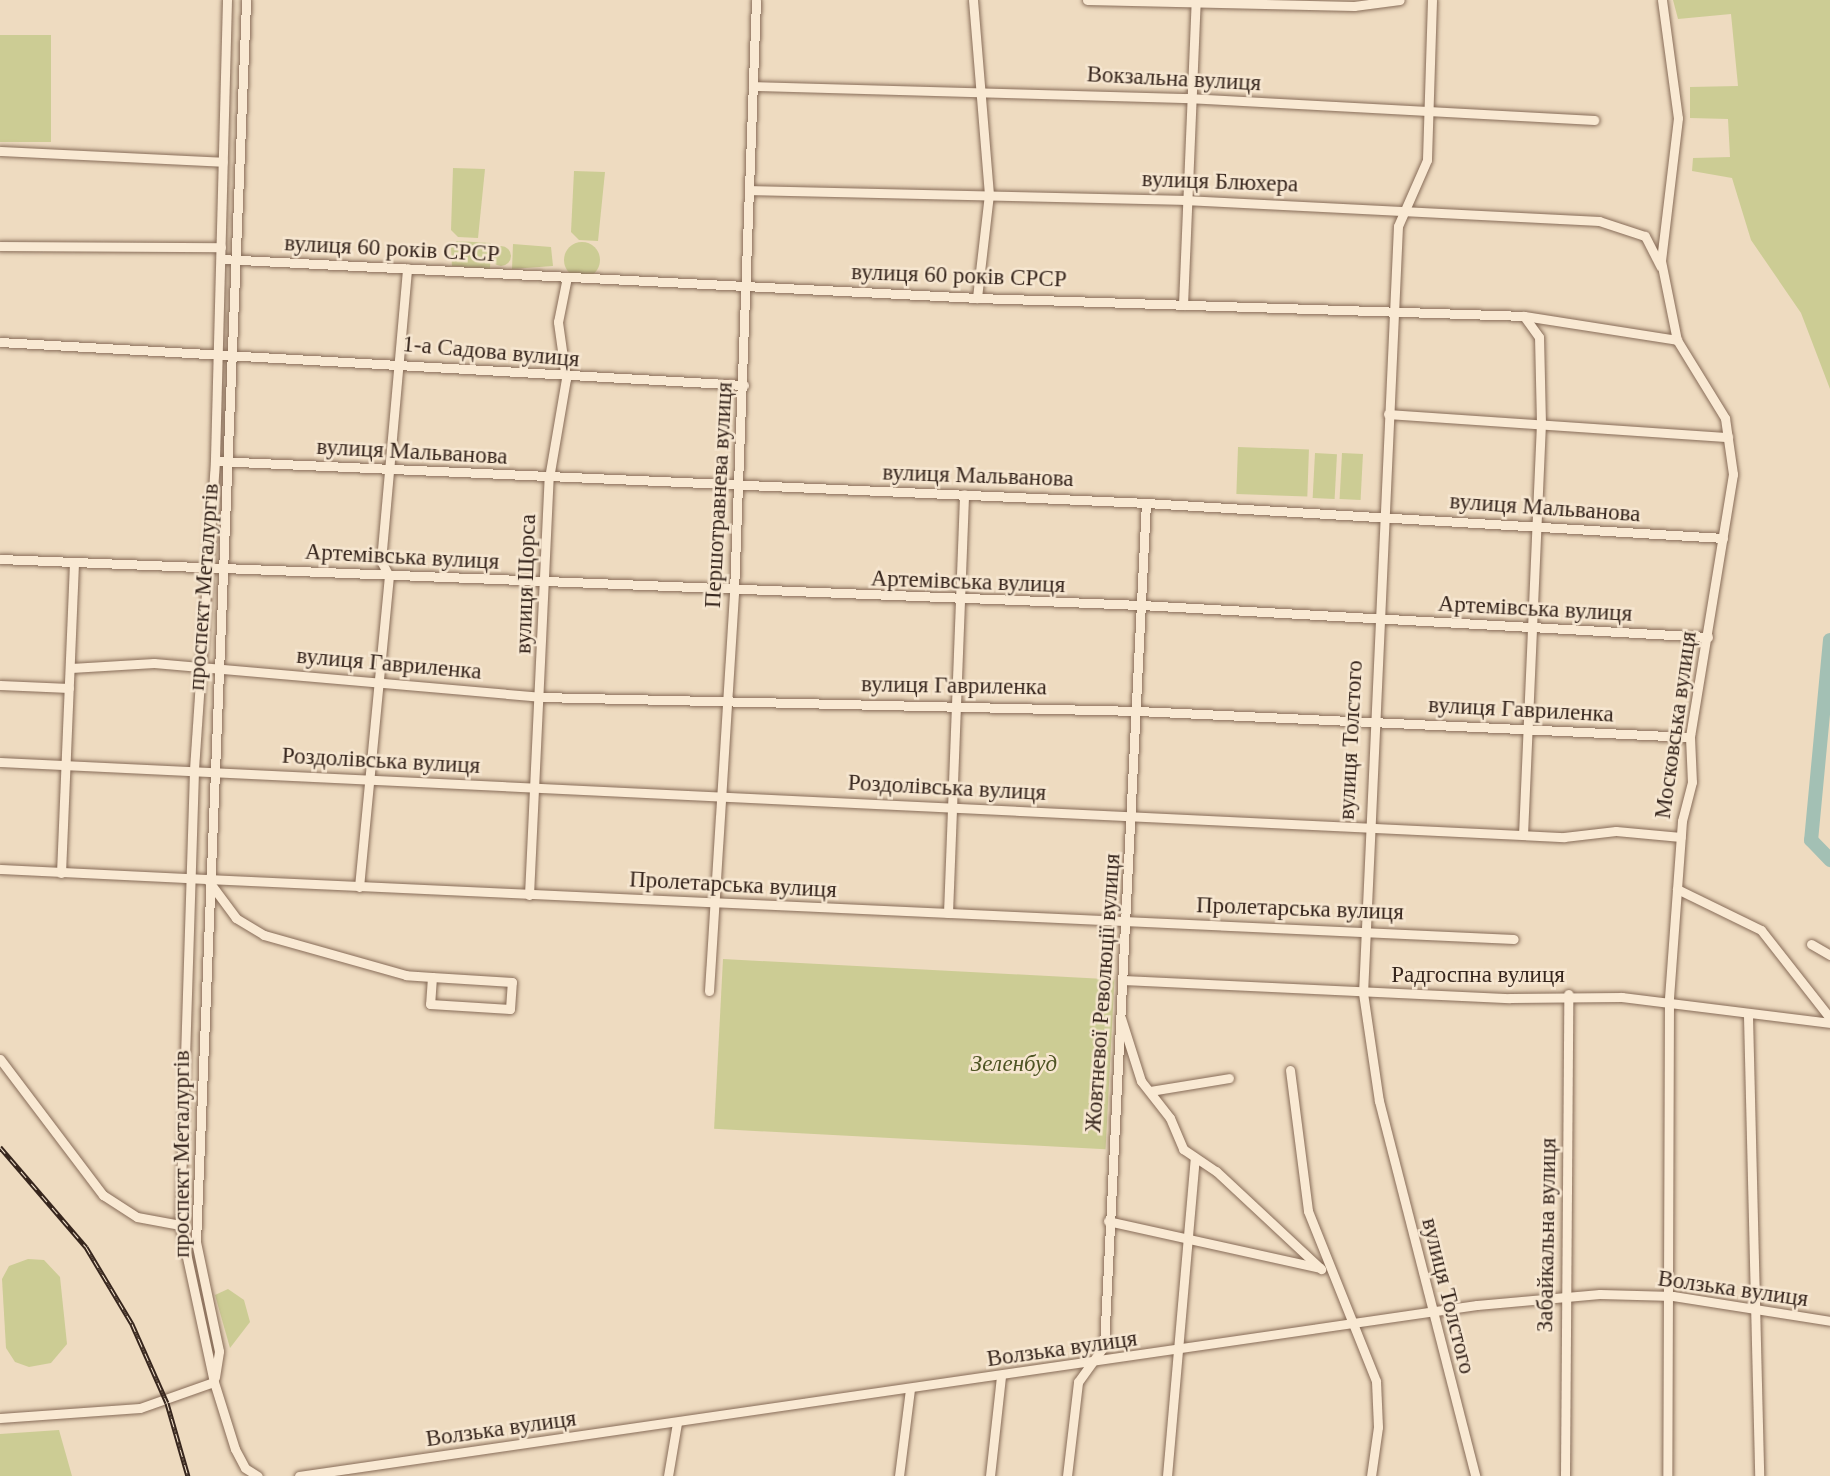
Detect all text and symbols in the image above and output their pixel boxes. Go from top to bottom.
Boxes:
street label: Вокзальна вулиця [1086,61,1262,97]
street label: вулиця Блюхера [1141,165,1299,199]
street label: вулиця 60 років СРСР [284,230,500,268]
street label: вулиця 60 років СРСР [851,258,1067,294]
street label: 1-а Садова вулиця [401,331,581,373]
street label: Першотравнева вулиця [699,381,739,609]
street label: вулиця Мальванова [316,433,508,471]
street label: вулиця Мальванова [882,459,1074,493]
street label: проспект Металургів [183,483,225,691]
street label: вулиця Мальванова [1449,488,1641,528]
street label: вулиця Щорса [510,514,542,654]
street label: Артемівська вулиця [304,538,500,576]
street label: Артемівська вулиця [870,565,1066,599]
street label: Артемівська вулиця [1437,590,1633,628]
street label: Московська вулиця [1649,629,1703,821]
street label: вулиця Гавриленка [295,642,483,686]
street label: вулиця Толстого [1333,659,1369,821]
street label: вулиця Гавриленка [861,671,1047,701]
street label: вулиця Гавриленка [1428,691,1614,729]
street label: Роздолівська вулиця [281,742,481,780]
street label: Роздолівська вулиця [847,769,1047,807]
street label: Жовтневої Революції вулиця [1079,853,1127,1133]
street label: Пролетарська вулиця [629,866,837,904]
street label: Пролетарська вулиця [1196,892,1404,926]
street label: Радгоспна вулиця [1391,961,1565,989]
street label: проспект Металургів [168,1050,196,1258]
park label: Зеленбуд [971,1050,1057,1078]
street label: Забайкальна вулиця [1532,1137,1562,1333]
street label: вулиця Толстого [1415,1215,1481,1377]
street label: Волзька вулиця [1656,1265,1810,1313]
street label: Волзька вулиця [985,1325,1139,1373]
street label: Волзька вулиця [424,1405,578,1453]

